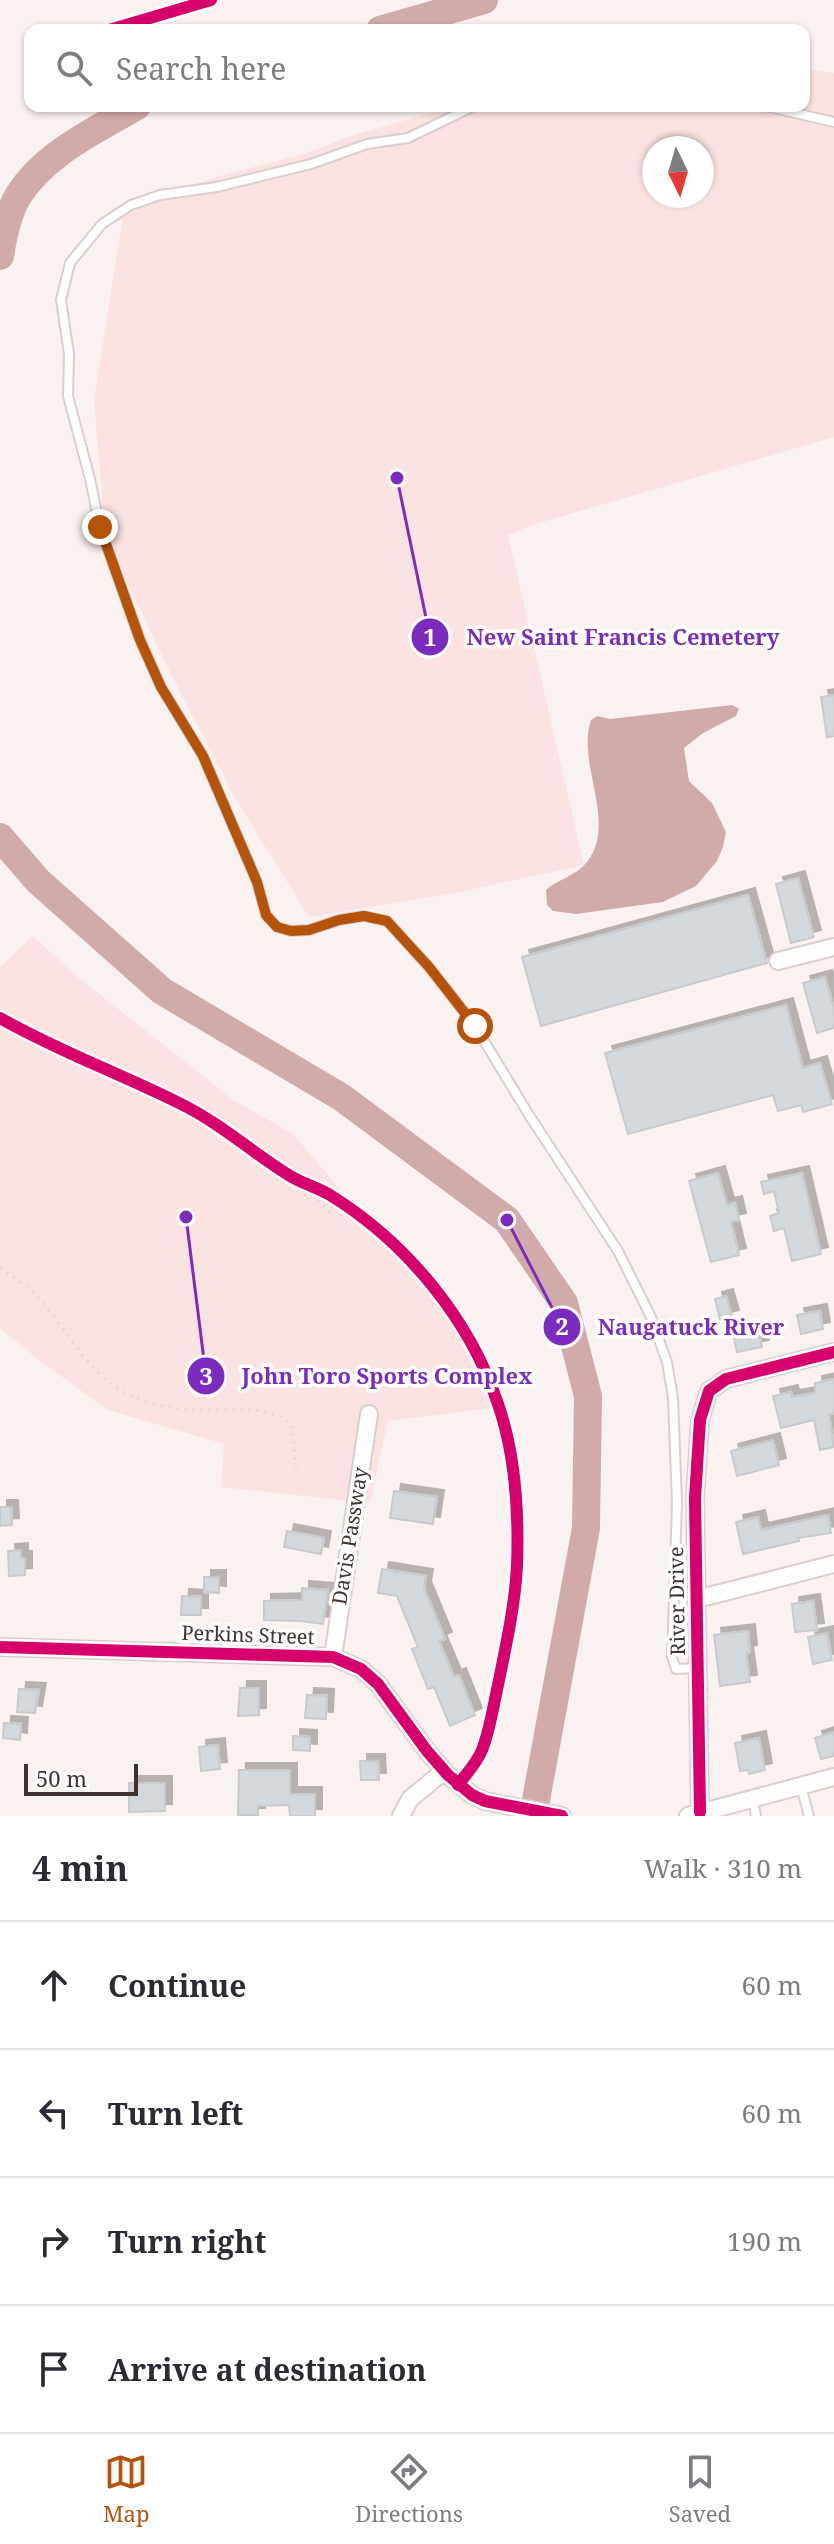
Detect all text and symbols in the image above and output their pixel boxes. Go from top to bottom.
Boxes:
search box [24,24,810,112]
icon: search [52,46,96,90]
text: Search here [116,48,286,89]
north arrow [642,136,714,208]
route end [82,509,118,545]
callout: New Saint Francis Cemetery [410,614,795,660]
text: 1 [423,620,437,653]
text: New Saint Francis Cemetery [466,621,780,651]
route start [457,1008,493,1044]
callout: Naugatuck River [542,1304,800,1350]
text: 2 [555,1309,569,1342]
text: Naugatuck River [598,1311,785,1341]
callout: John Toro Sports Complex [186,1353,549,1399]
text: 3 [199,1359,213,1392]
text: John Toro Sports Complex [241,1360,533,1390]
street label: Davis Passway [325,1465,374,1607]
street label: River Drive [662,1546,691,1656]
street label: Perkins Street [181,1619,315,1650]
scale bar [24,1760,138,1796]
text: 50 m [36,1763,87,1793]
text: 4 min [32,1845,128,1891]
text: Walk · 310 m [644,1850,802,1886]
icon: ahead [32,1963,76,2007]
text: Continue [108,1965,246,2006]
text: 60 m [742,1967,802,2003]
icon: left [32,2091,76,2135]
text: Turn left [108,2093,243,2134]
text: 60 m [742,2095,802,2131]
icon: right [32,2219,76,2263]
text: Turn right [108,2221,266,2262]
text: 190 m [727,2223,802,2259]
icon: arrive [32,2347,76,2391]
text: Arrive at destination [108,2349,427,2390]
tab: Map [103,2450,149,2528]
tab: Directions [355,2450,463,2528]
tab: Saved [669,2450,731,2528]

